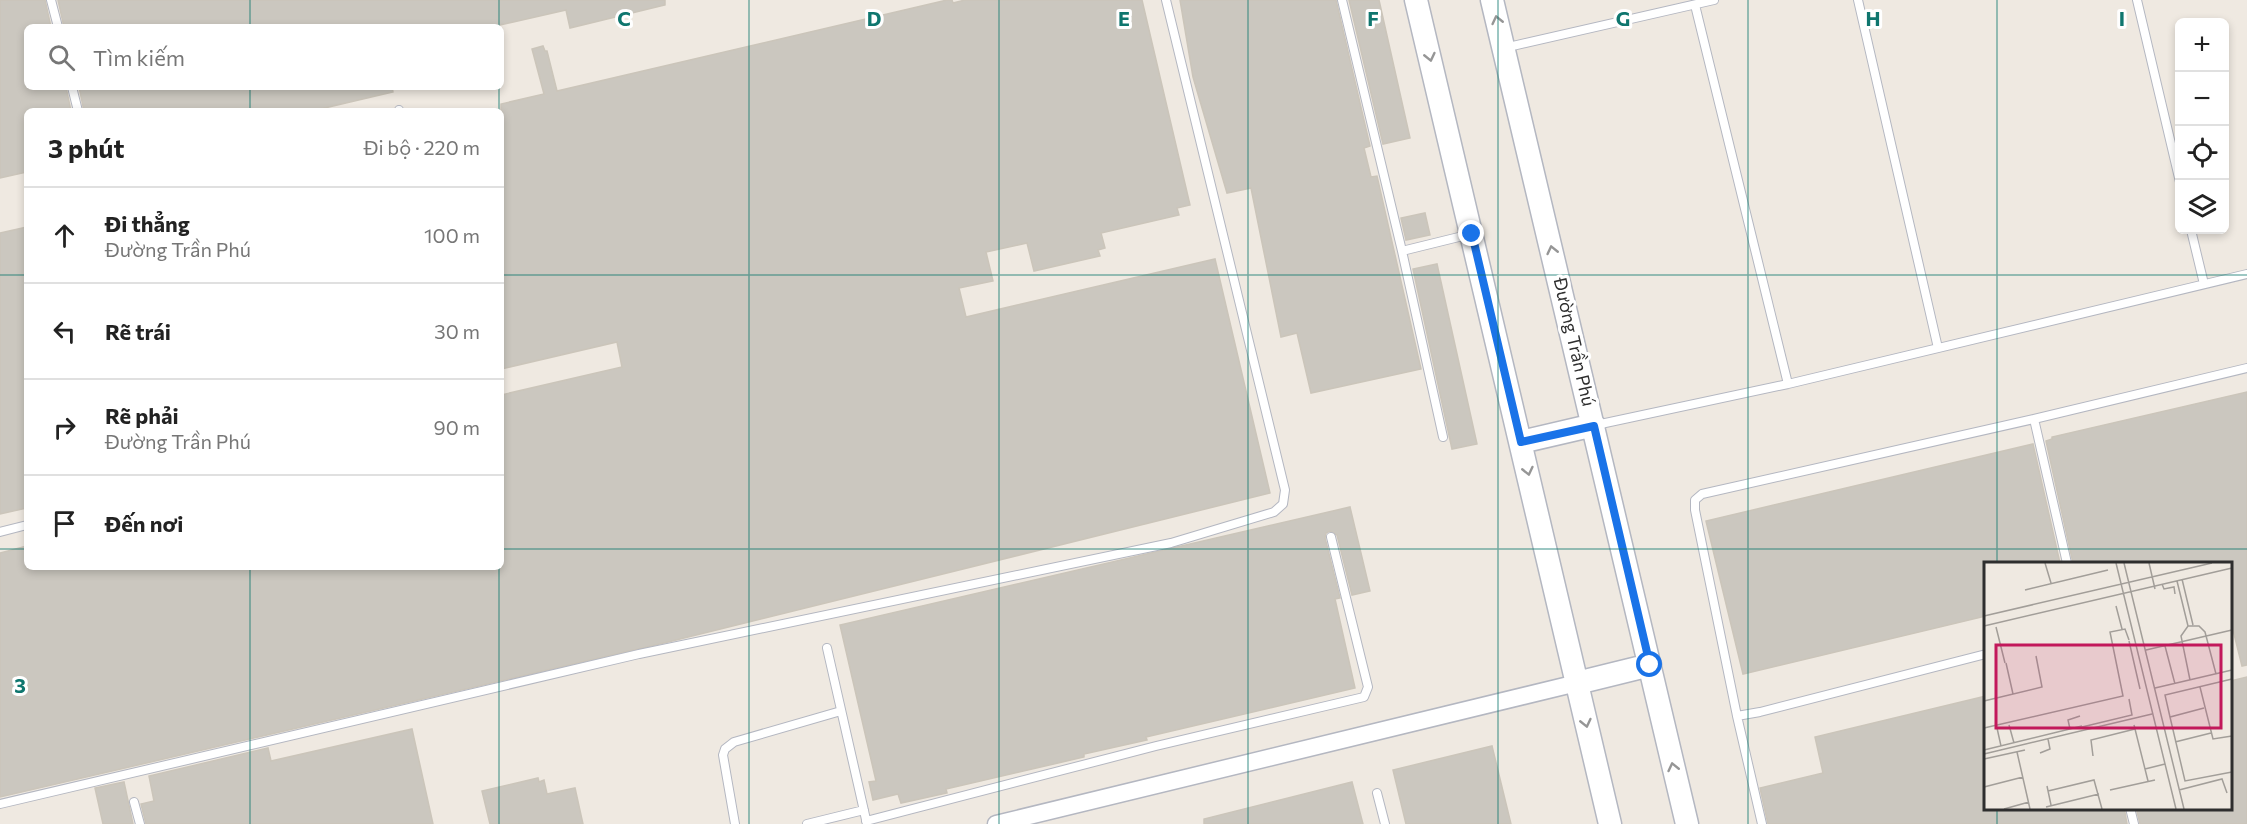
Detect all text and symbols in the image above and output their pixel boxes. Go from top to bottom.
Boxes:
text: C [617,6,631,30]
text: D [867,6,881,30]
text: E [1118,6,1130,30]
text: F [1367,6,1379,30]
text: G [1616,6,1630,30]
text: H [1866,6,1881,30]
text: I [2119,6,2125,30]
one-way arrow [1492,15,1505,25]
map controls [2175,18,2229,234]
button: + [2175,18,2229,72]
search box [24,24,504,90]
icon: search [45,41,78,74]
text: Tìm kiếm [93,44,185,71]
one-way arrow [1422,52,1435,62]
button: − [2175,72,2229,126]
button: locate [2175,126,2229,180]
text: 3 phút [48,132,124,163]
text: Đi bộ · 220 m [364,135,480,159]
button: layers [2175,180,2229,234]
text: Đi thẳng [105,210,190,237]
icon: ahead [48,219,81,252]
route end [1458,220,1484,246]
text: 100 m [424,223,480,247]
text: Đường Trần Phú [105,237,251,261]
one-way arrow [1546,245,1559,255]
street label: Đường Trần Phú [1549,274,1600,408]
icon: left [48,315,81,348]
text: Rẽ trái [105,318,171,345]
text: 30 m [434,319,480,343]
text: Rẽ phải [105,402,179,429]
icon: right [48,411,81,444]
text: 90 m [434,415,480,439]
text: Đường Trần Phú [105,429,251,453]
one-way arrow [1521,466,1534,476]
icon: arrive [48,507,81,540]
text: Đến nơi [105,510,183,537]
inset map [1984,562,2232,809]
route start [1636,651,1662,677]
text: 3 [14,673,26,697]
one-way arrow [1579,718,1592,728]
one-way arrow [1668,762,1681,772]

